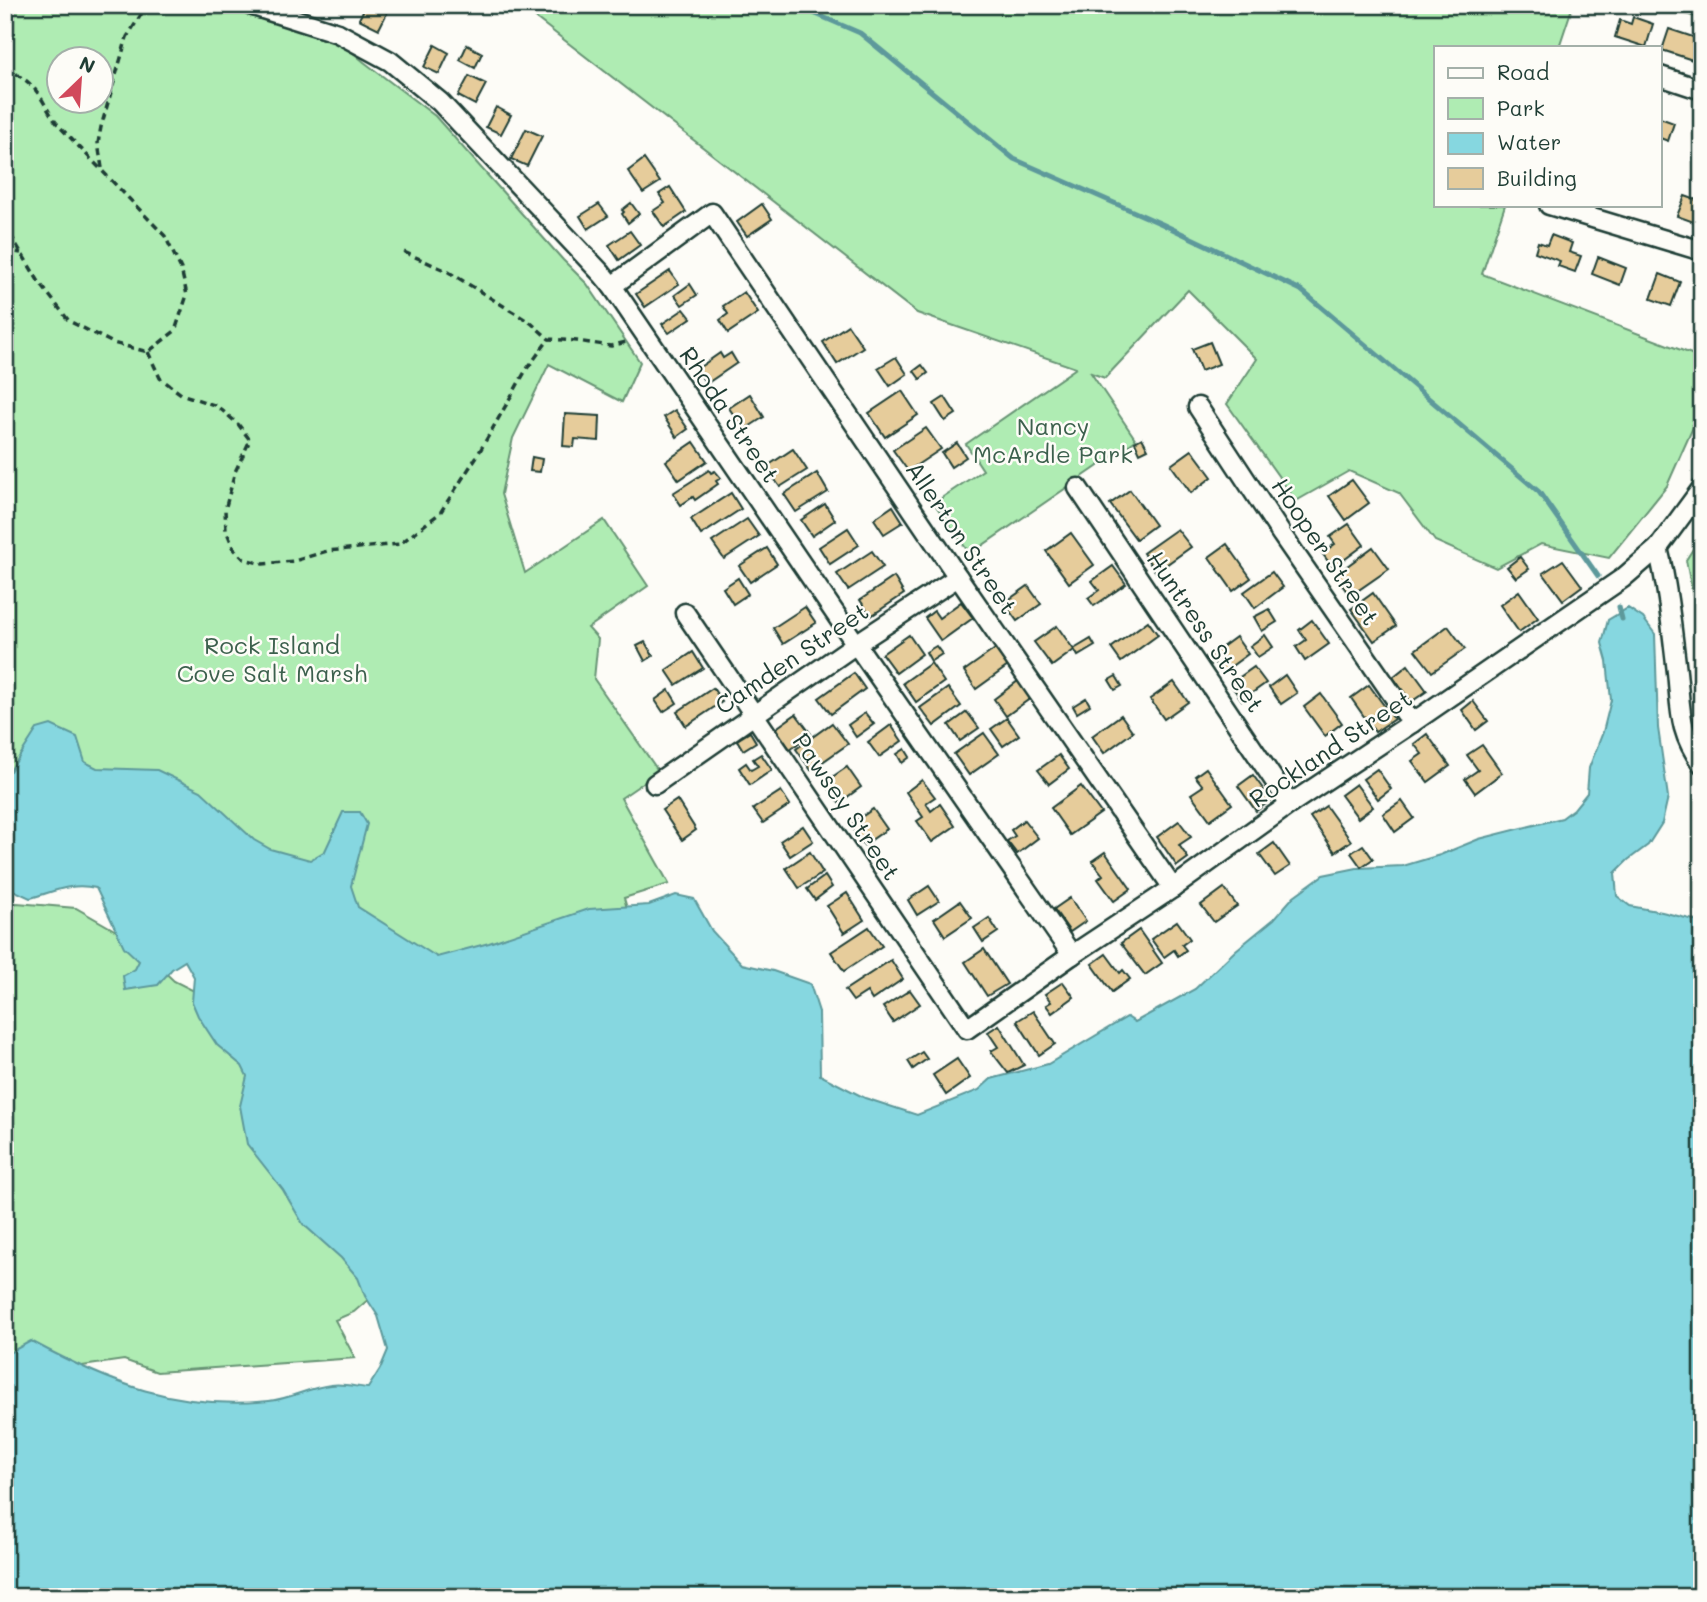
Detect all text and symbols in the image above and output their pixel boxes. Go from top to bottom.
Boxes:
north arrow [46,46,116,116]
legend [1434,46,1662,206]
text: N [76,50,99,79]
text: Road [1497,58,1549,85]
text: Park [1497,94,1545,121]
text: Water [1497,128,1561,155]
text: Building [1497,164,1577,191]
street label: Rhoda Street [673,340,787,488]
park label: Nancy McArdle Park [973,410,1133,469]
street label: Allerton Street [900,455,1025,620]
street label: Hooper Street [1265,471,1387,631]
street label: Huntress Street [1141,544,1272,718]
street label: Camden Street [708,595,874,721]
park label: Rock Island Cove Salt Marsh [177,629,367,688]
street label: Rockland Street [1243,682,1418,814]
street label: Pawsey Street [786,726,908,886]

